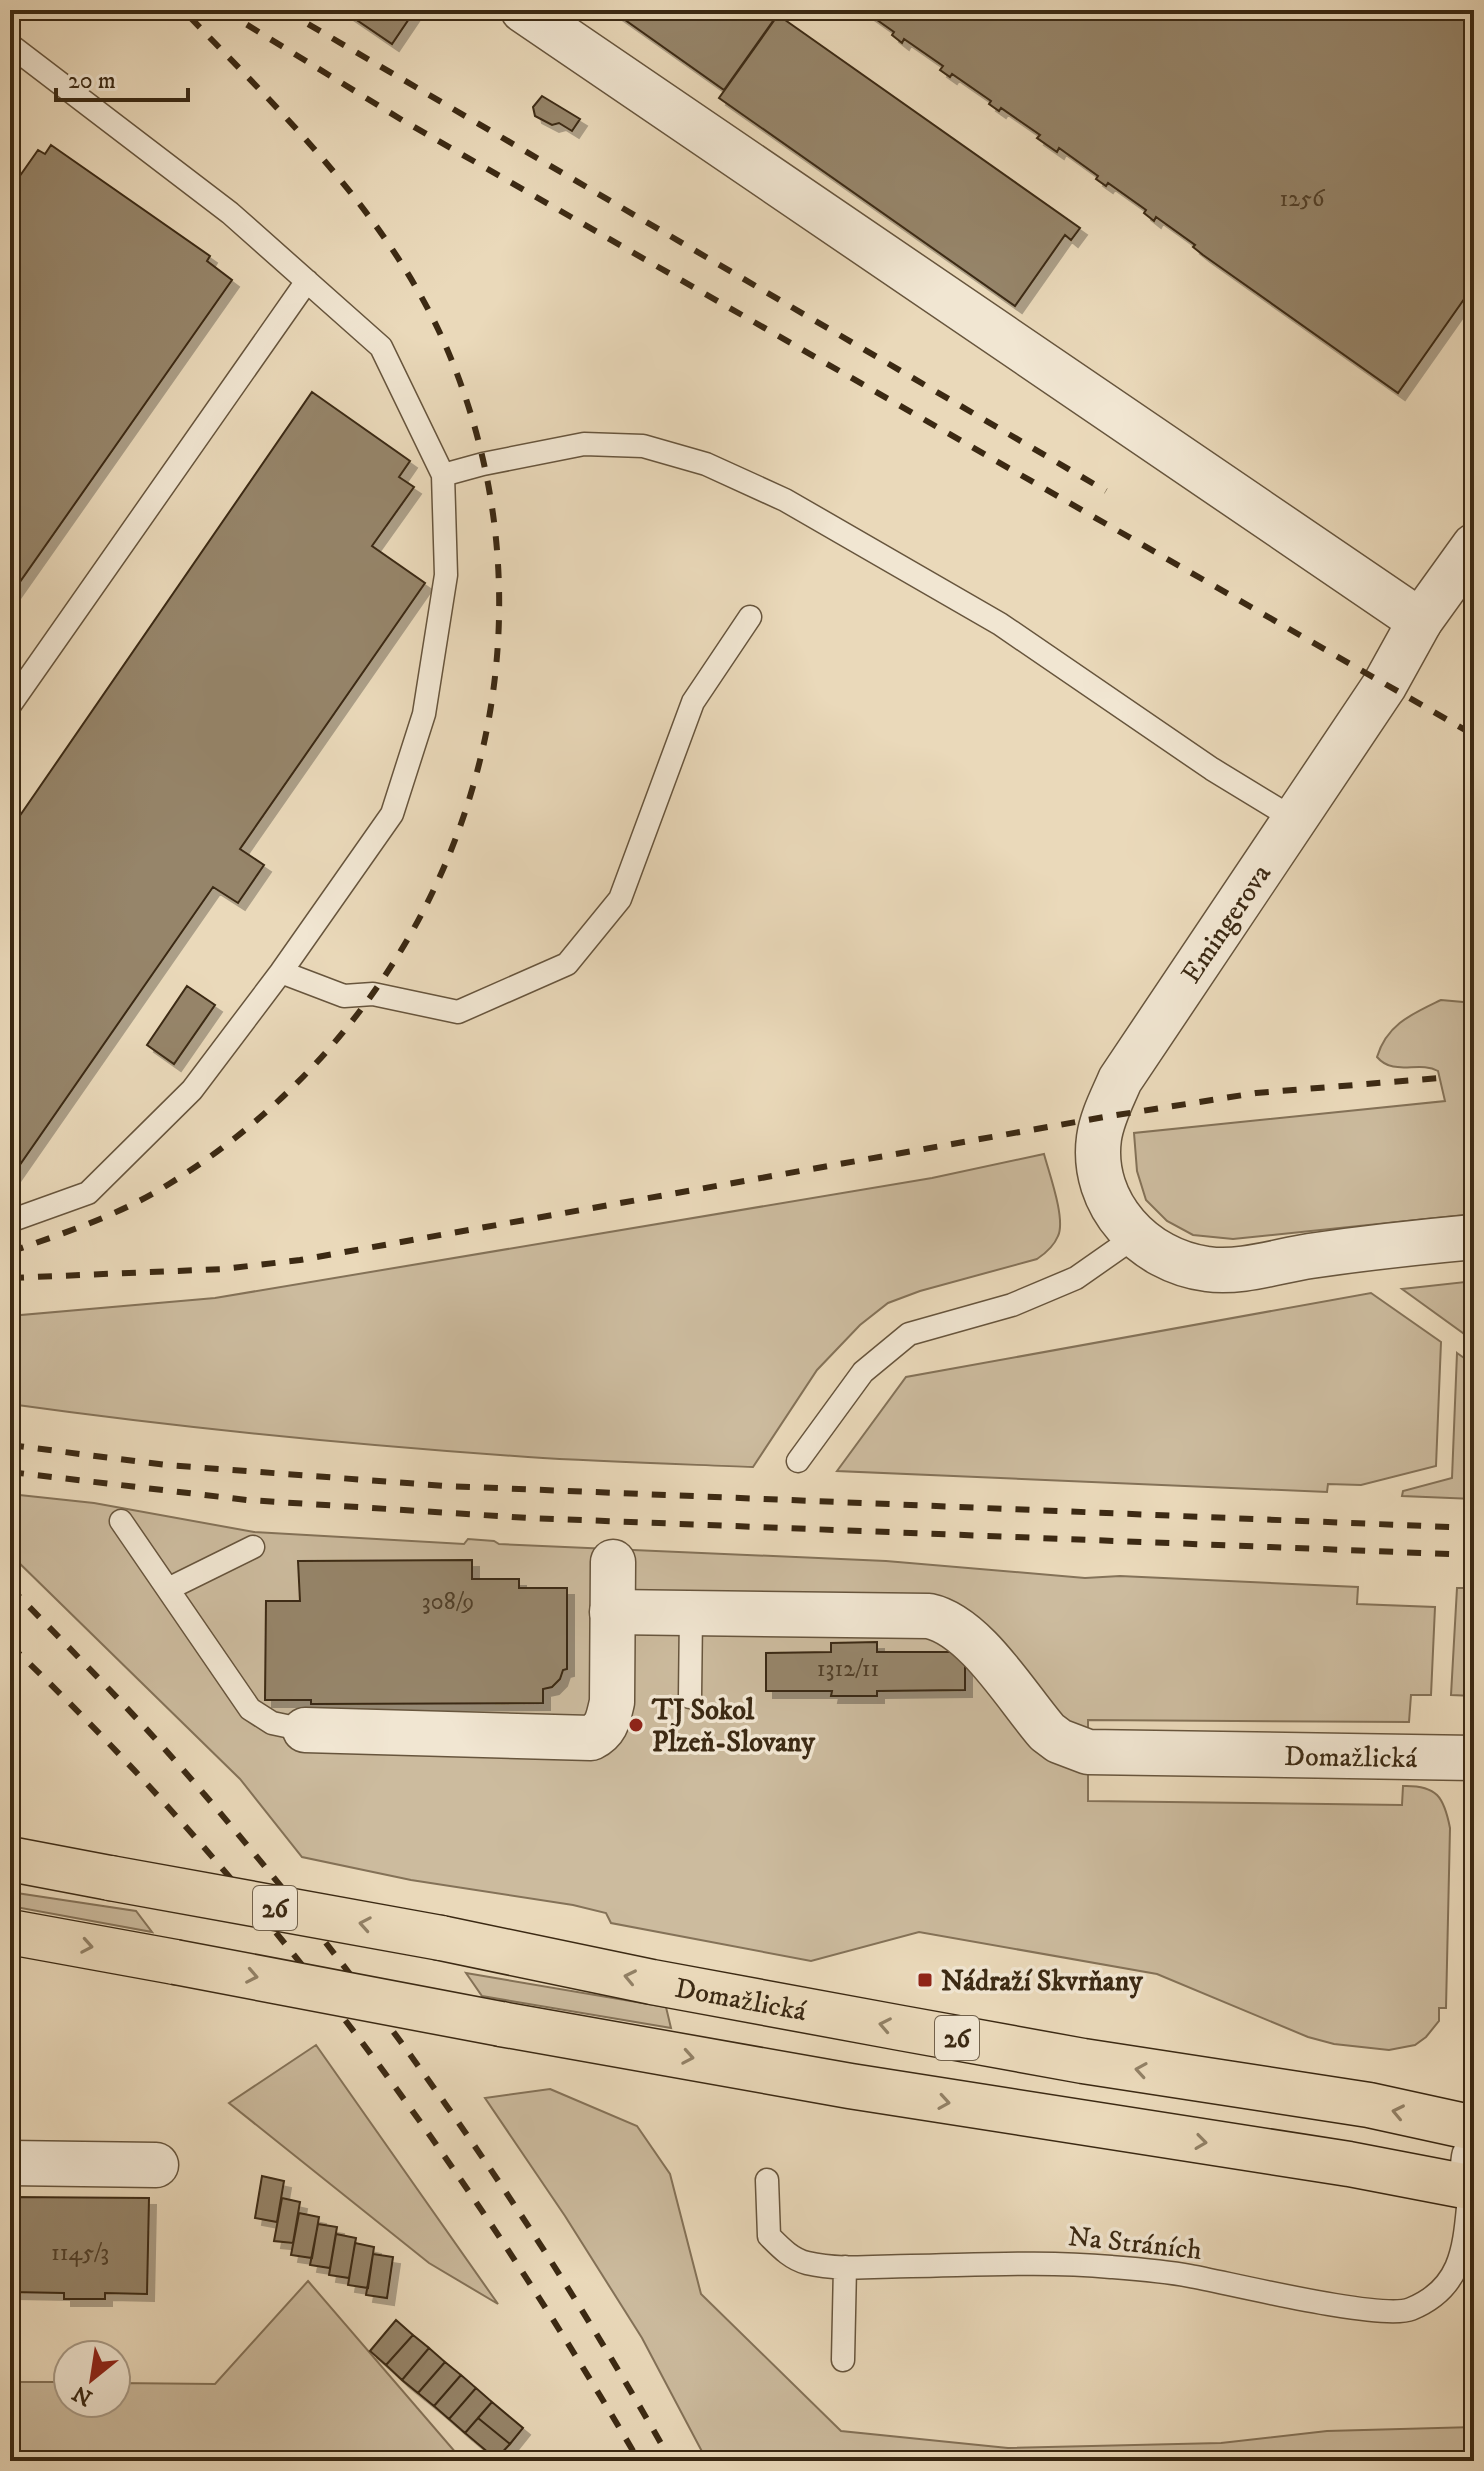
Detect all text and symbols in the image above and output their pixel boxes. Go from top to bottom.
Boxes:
scale bar [56,52,188,102]
text: 20 m [68,66,116,96]
house number: 1256 [1280,184,1326,214]
street label: Emingerova [1174,858,1279,990]
house number: 308/9 [422,1587,474,1617]
house number: 1312/11 [817,1654,879,1684]
place label: TJ Sokol Plzeň-Slovany [651,1693,816,1760]
marker: TJ Sokol Plzeň-Slovany [627,1716,645,1734]
street label: Domažlická [1284,1739,1418,1776]
road number: 26 [253,1886,297,1930]
one-way arrow [358,1917,371,1934]
one-way arrow [80,1937,94,1954]
place label: Nádraží Skvrňany [941,1964,1143,1999]
one-way arrow [245,1967,258,1984]
one-way arrow [623,1969,637,1986]
street label: Domažlická [672,1971,809,2029]
marker: Nádraží Skvrňany [916,1971,934,1989]
road number: 26 [935,2016,979,2060]
one-way arrow [879,2017,892,2034]
one-way arrow [681,2048,695,2065]
one-way arrow [1134,2062,1148,2079]
one-way arrow [938,2092,951,2109]
one-way arrow [1391,2104,1404,2121]
one-way arrow [1194,2132,1208,2149]
street label: Na Stráních [1066,2219,1204,2268]
house number: 1145/3 [51,2238,109,2268]
north arrow [52,2339,132,2419]
text: N [68,2379,97,2411]

